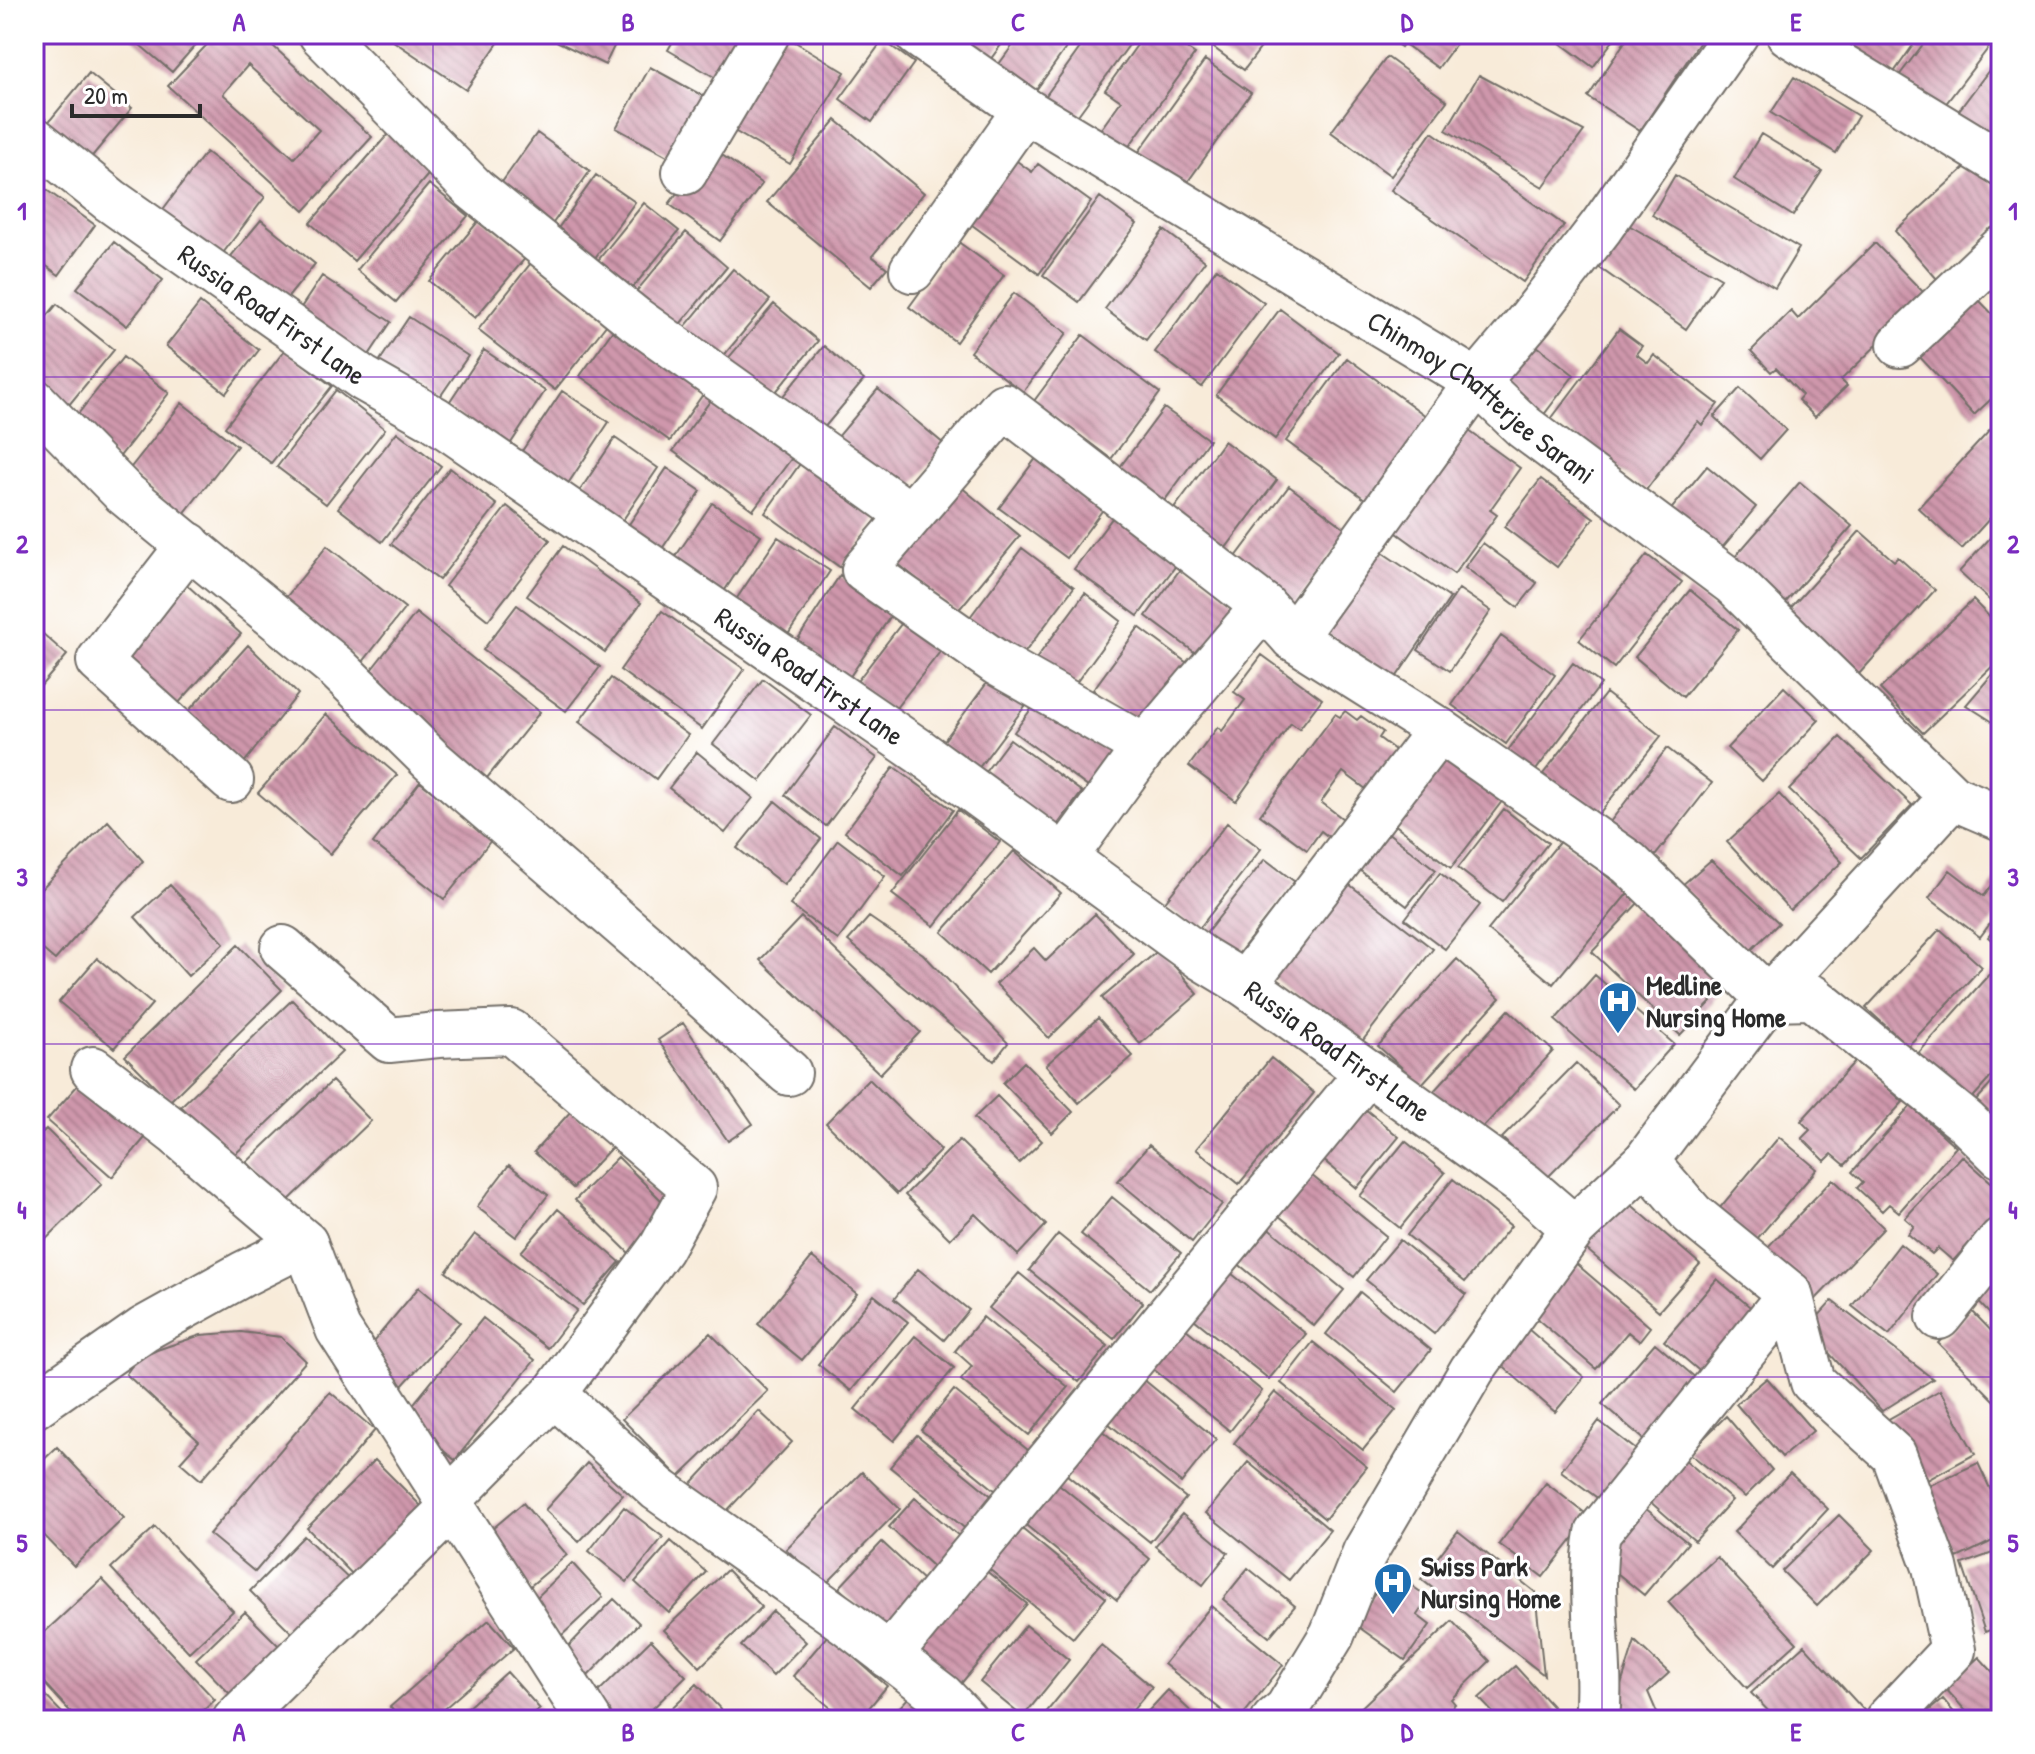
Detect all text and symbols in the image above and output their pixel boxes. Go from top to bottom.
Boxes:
text: A [233,4,246,39]
text: B [621,4,635,39]
text: C [1011,4,1025,39]
text: D [1401,4,1414,39]
text: E [1790,4,1802,39]
scale bar [72,68,200,118]
text: 20 m [84,79,128,111]
text: 1 [17,193,27,228]
text: 1 [2008,193,2018,228]
street label: Russia Road First Lane [171,235,374,394]
street label: Chinmoy Chatterjee Sarani [1360,301,1603,493]
text: 2 [16,526,29,561]
text: 2 [2007,526,2020,561]
street label: Russia Road First Lane [708,598,912,754]
text: 3 [16,859,28,894]
text: 3 [2007,859,2019,894]
place label: Medline Nursing Home [1646,966,1787,1037]
street label: Russia Road First Lane [1237,971,1439,1131]
hospital icon: Medline Nursing Home [1597,980,1639,1035]
text: 4 [17,1192,27,1227]
text: 4 [2008,1192,2018,1227]
text: 5 [17,1525,28,1560]
text: 5 [2008,1525,2019,1560]
place label: Swiss Park Nursing Home [1421,1547,1562,1618]
hospital icon: Swiss Park Nursing Home [1372,1561,1414,1616]
text: A [233,1714,246,1749]
text: B [621,1714,635,1749]
text: C [1011,1714,1025,1749]
text: D [1401,1714,1414,1749]
text: E [1790,1714,1802,1749]

